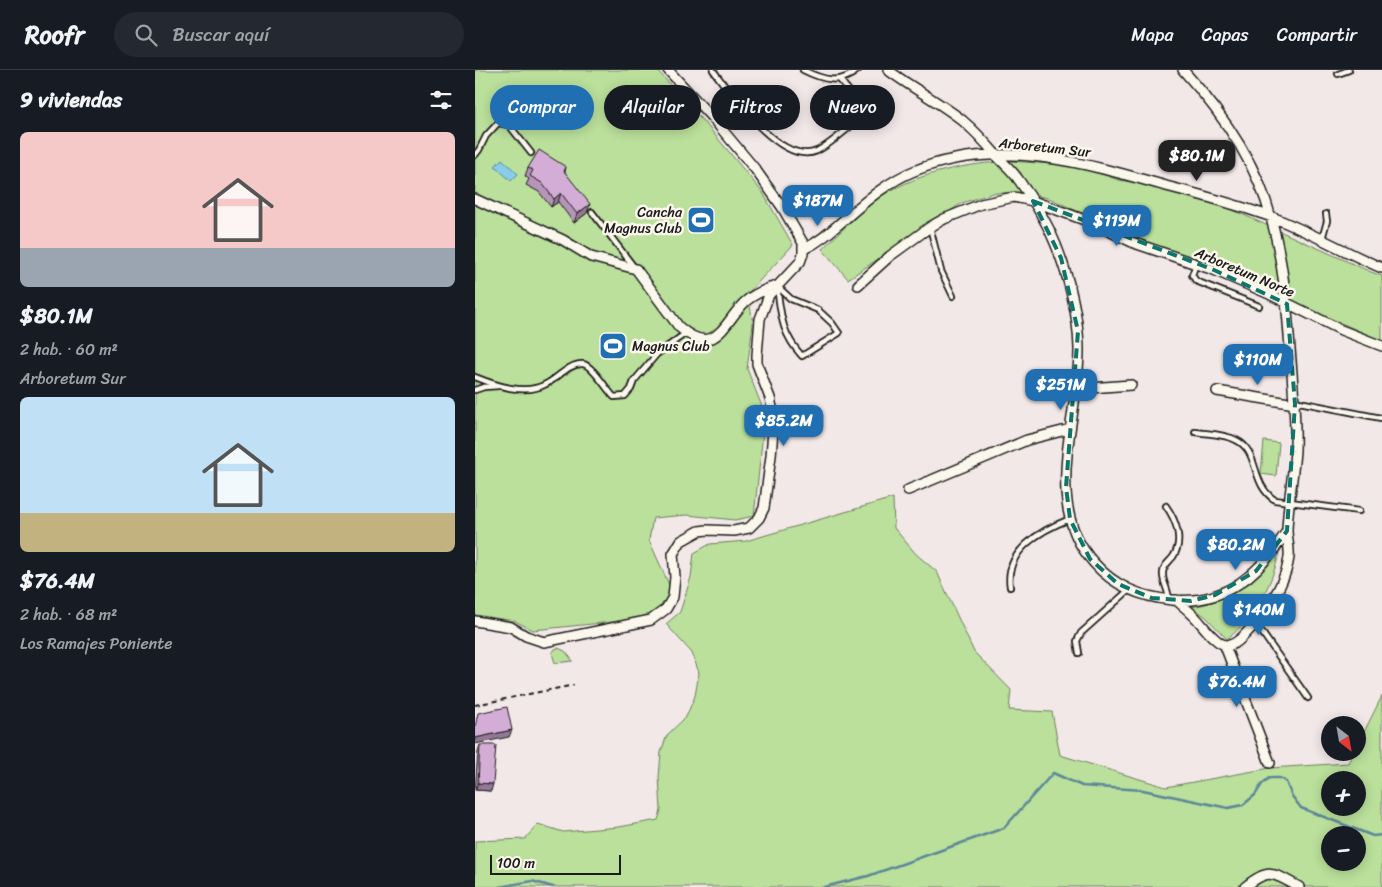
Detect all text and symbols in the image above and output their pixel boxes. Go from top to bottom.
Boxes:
search box [114,12,464,57]
text: Roofr [25,14,84,56]
text: Buscar aquí [172,18,269,51]
text: Mapa [1131,19,1174,51]
text: Capas [1202,19,1249,51]
text: Compartir [1277,19,1357,51]
icon: search [132,21,160,49]
text: 9 viviendas [20,81,122,119]
chip: Comprar [490,85,594,130]
chip: Alquilar [604,85,701,130]
chip: Filtros [711,85,800,130]
chip: Nuevo [810,85,895,130]
icon: filters [427,86,455,114]
street label: Arboretum Sur [997,130,1094,165]
pin: $80.1M [1156,140,1238,182]
text: $80.1M [1169,141,1225,170]
icon: home [193,165,283,255]
pin: $187M [783,184,853,227]
text: $187M [793,186,843,215]
place label: Cancha Magnus Club [604,200,683,241]
pin: $119M [1082,204,1152,247]
sports icon: Cancha Magnus Club [686,205,716,235]
text: $119M [1093,206,1141,235]
street label: Arboretum Norte [1190,240,1299,305]
text: $80.1M [20,297,93,335]
sports icon: Magnus Club [598,331,628,361]
place label: Magnus Club [632,334,710,359]
text: 2 hab. · 60 m² [20,335,118,364]
pin: $110M [1223,344,1293,386]
text: $110M [1234,345,1282,374]
text: Arboretum Sur [20,364,126,393]
pin: $251M [1026,368,1096,411]
text: $251M [1036,370,1086,399]
pin: $85.2M [743,404,825,447]
text: $85.2M [755,406,813,435]
icon: home [193,430,283,520]
pin: $80.2M [1195,528,1277,571]
text: $80.2M [1207,530,1265,559]
text: $76.4M [20,562,95,600]
pin: $140M [1224,594,1294,636]
text: $140M [1234,595,1284,624]
text: 2 hab. · 68 m² [20,600,117,629]
text: Los Ramajes Poniente [20,629,173,658]
pin: $76.4M [1196,666,1278,708]
text: $76.4M [1209,667,1265,696]
north arrow [1321,716,1366,761]
map controls [1321,716,1366,871]
button: + [1321,771,1366,816]
button: − [1321,826,1366,871]
text: 100 m [497,851,535,876]
scale bar [490,852,621,875]

